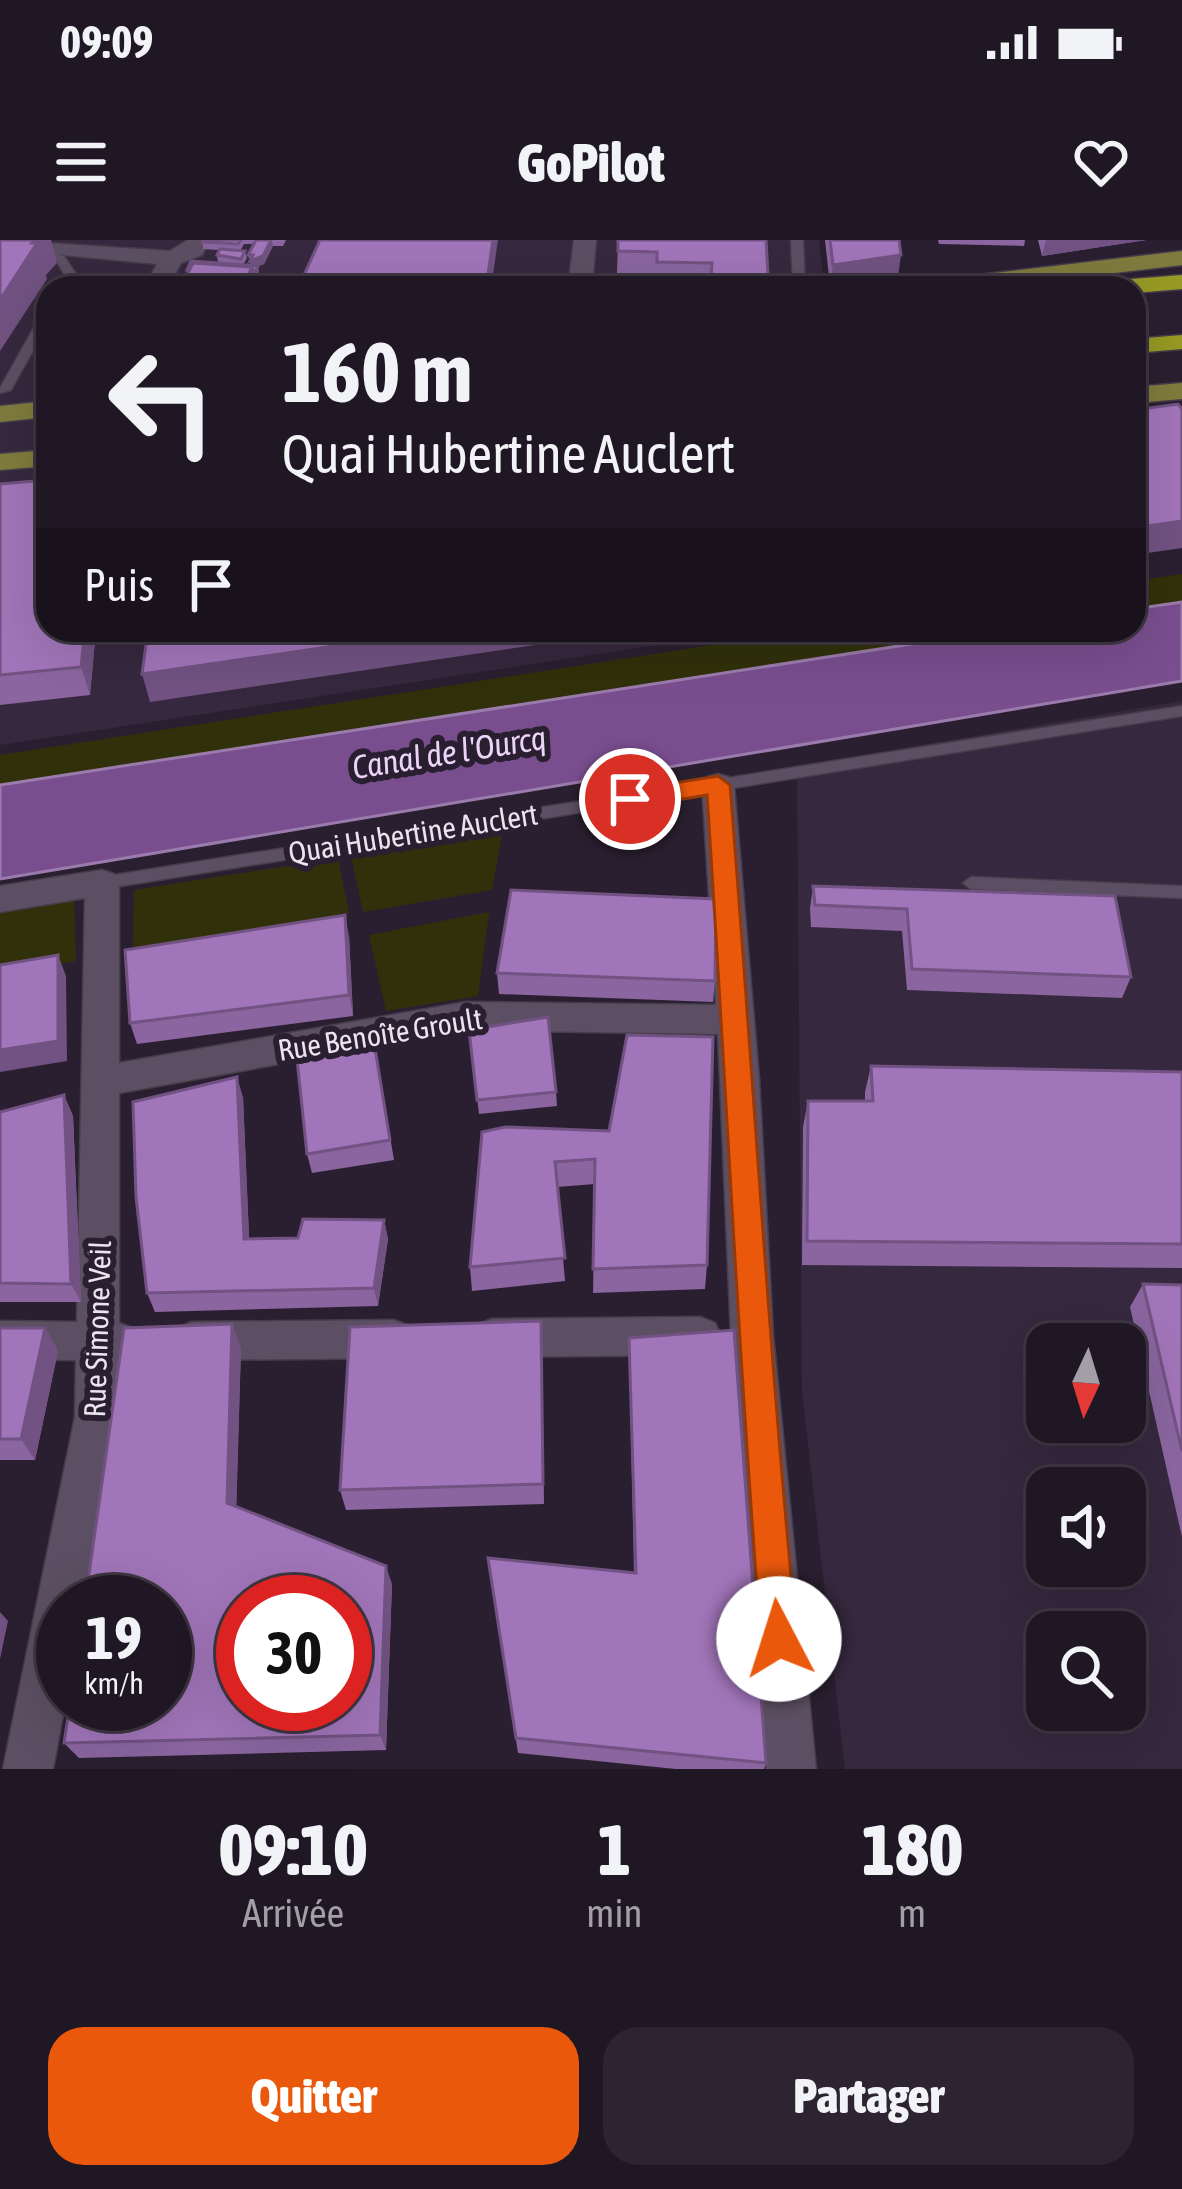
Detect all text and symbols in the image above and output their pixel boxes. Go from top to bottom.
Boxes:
text: 09:09 [60,16,154,68]
icon: menu [48,129,114,195]
icon: heart [1068,129,1134,195]
text: GoPilot [517,132,665,193]
icon: left [84,324,240,480]
text: 160 m [282,324,472,420]
text: Quai Hubertine Auclert [282,423,735,484]
icon: arrive [178,552,244,618]
text: Puis [84,559,154,611]
water label: Canal de l'Ourcq [349,718,549,786]
pin [579,748,681,850]
icon: arrive [597,766,663,832]
street label: Quai Hubertine Auclert [286,797,540,869]
street label: Rue Benoîte Groult [275,1001,485,1067]
street label: Rue Simone Veil [77,1240,117,1418]
north arrow [1026,1323,1146,1443]
map controls [1026,1323,1146,1731]
button: sound [1026,1467,1146,1587]
speed limit sign: 30 [216,1575,372,1731]
position arrow [716,1576,842,1702]
text: 19 [86,1603,142,1672]
button: search [1026,1611,1146,1731]
text: km/h [84,1666,144,1700]
text: 09:10 [219,1808,367,1890]
text: 1 [597,1808,631,1890]
text: 180 [861,1808,963,1890]
text: Arrivée [242,1891,344,1935]
text: min [586,1891,642,1935]
text: m [898,1891,926,1935]
button: Quitter [48,2027,579,2165]
button: Partager [603,2027,1134,2165]

